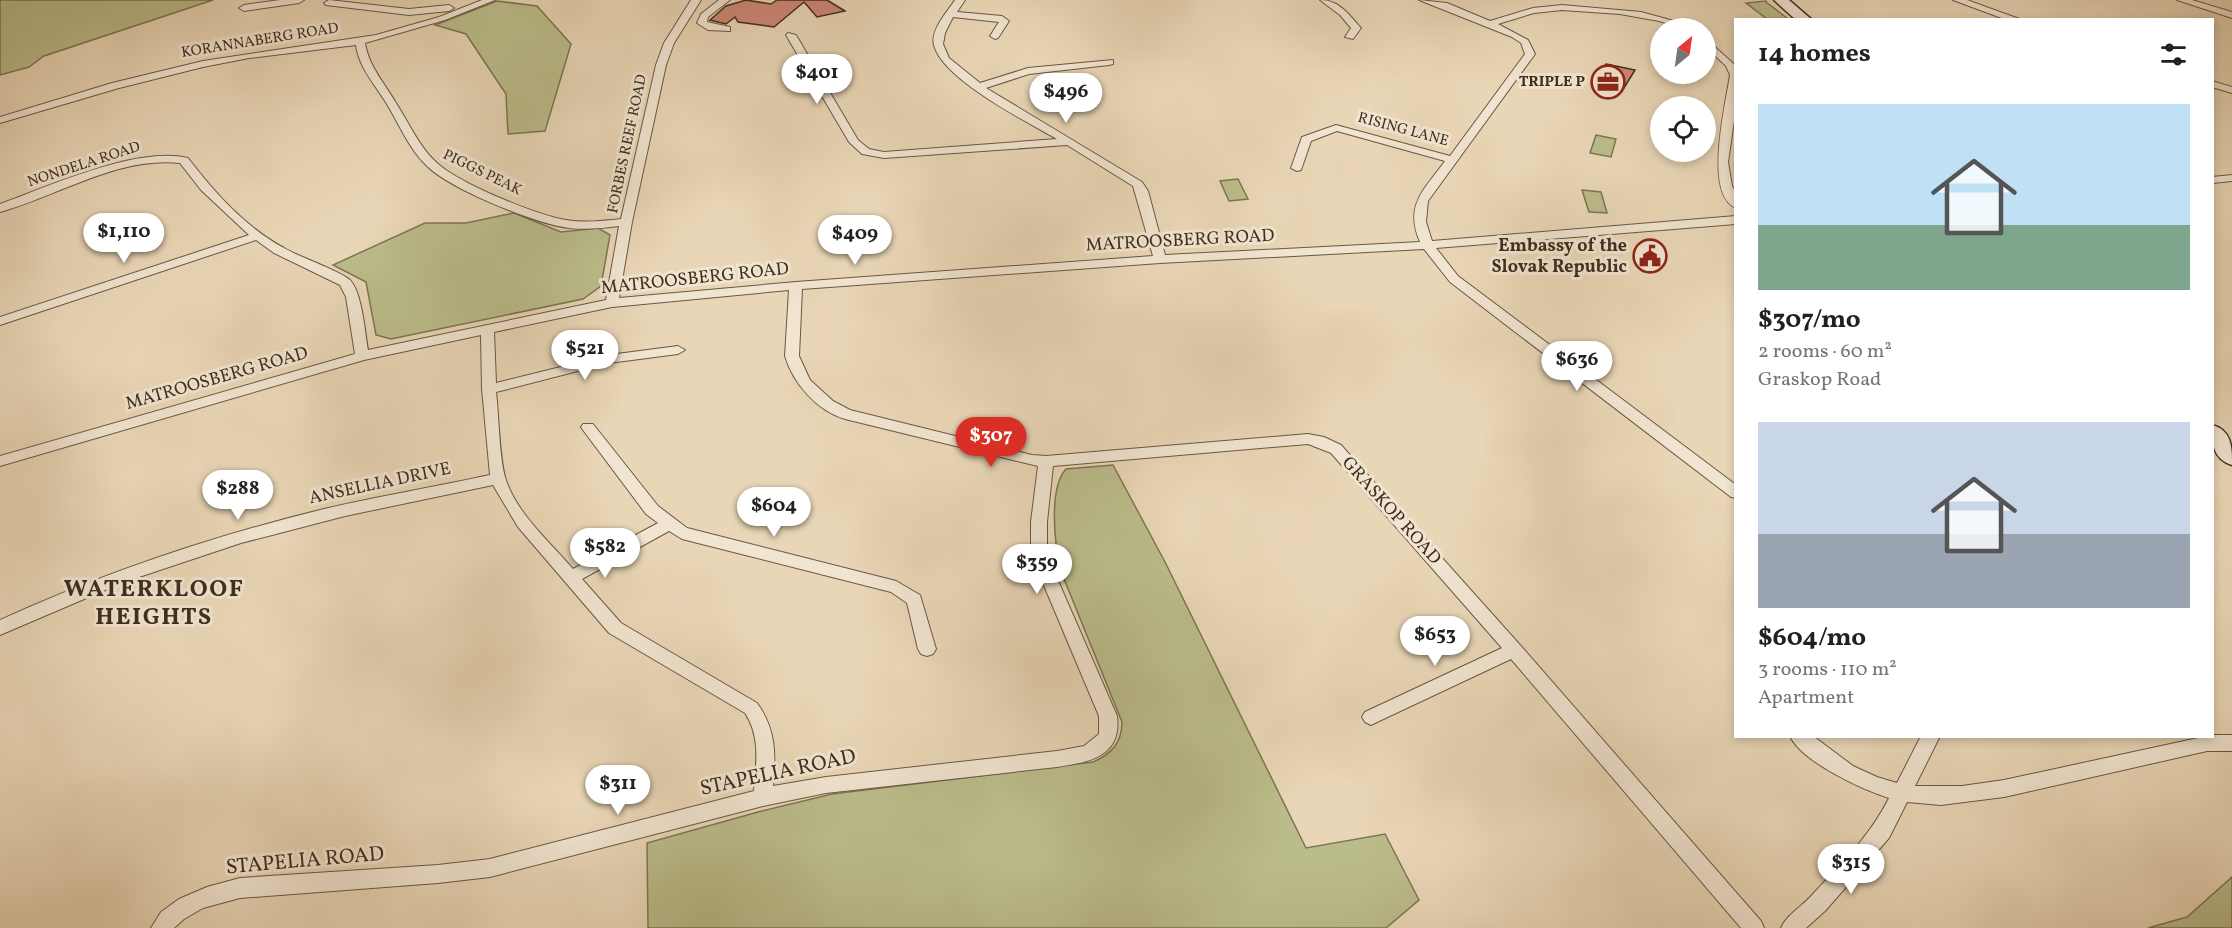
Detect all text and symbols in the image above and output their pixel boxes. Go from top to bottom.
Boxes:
street label: KORANNABERG ROAD [180,18,340,64]
north arrow [1650,18,1716,84]
map controls [1650,18,1716,162]
text: 14 homes [1758,36,1871,72]
icon: filters [2157,38,2190,71]
pin: $401 [781,54,853,105]
text: $401 [795,59,839,87]
office icon: TRIPLE P [1590,64,1626,100]
place label: TRIPLE P [1519,72,1585,93]
street label: FORBES REEF ROAD [603,73,653,215]
pin: $496 [1030,73,1102,124]
text: $496 [1043,78,1089,106]
button: locate [1650,96,1716,162]
street label: RISING LANE [1355,108,1451,152]
street label: NONDELA ROAD [25,137,143,193]
icon: home [1920,143,2028,251]
street label: PIGGS PEAK [439,145,525,201]
pin: $1,110 [75,213,173,264]
pin: $409 [819,215,891,266]
text: $1,110 [97,218,151,246]
text: $409 [832,220,878,248]
street label: MATROOSBERG ROAD [1085,224,1275,258]
place label: Embassy of the Slovak Republic [1492,234,1627,280]
public building icon: Embassy of the Slovak Republic [1632,238,1668,274]
street label: MATROOSBERG ROAD [600,257,790,301]
text: $307/mo [1758,302,1861,338]
pin: $521 [549,330,621,381]
text: $521 [565,335,605,363]
text: 2 rooms · 60 m² [1758,338,1892,366]
street label: MATROOSBERG ROAD [123,341,311,417]
pin: $636 [1541,341,1613,392]
text: $636 [1555,346,1599,374]
text: Graskop Road [1758,366,1881,394]
pin: $307 [955,417,1027,468]
text: $307 [970,422,1012,450]
street label: GRASKOP ROAD [1336,451,1446,571]
street label: ANSELLIA DRIVE [307,457,453,511]
icon: home [1920,461,2028,569]
pin: $288 [202,470,274,521]
text: $288 [216,475,260,503]
pin: $604 [738,487,810,538]
text: $604 [751,492,797,520]
pin: $582 [569,528,641,579]
text: $582 [584,533,626,561]
pin: $359 [1001,544,1073,595]
text: $359 [1016,549,1058,577]
district label: WATERKLOOF HEIGHTS [64,573,244,635]
pin: $653 [1399,616,1471,667]
text: $604/mo [1758,620,1866,656]
text: $653 [1414,621,1456,649]
text: 3 rooms · 110 m² [1758,656,1897,684]
text: Apartment [1758,684,1854,712]
street label: STAPELIA ROAD [697,742,859,804]
pin: $311 [582,765,654,816]
text: $311 [599,770,637,798]
street label: STAPELIA ROAD [225,840,385,882]
pin: $315 [1815,844,1887,895]
text: $315 [1831,849,1871,877]

